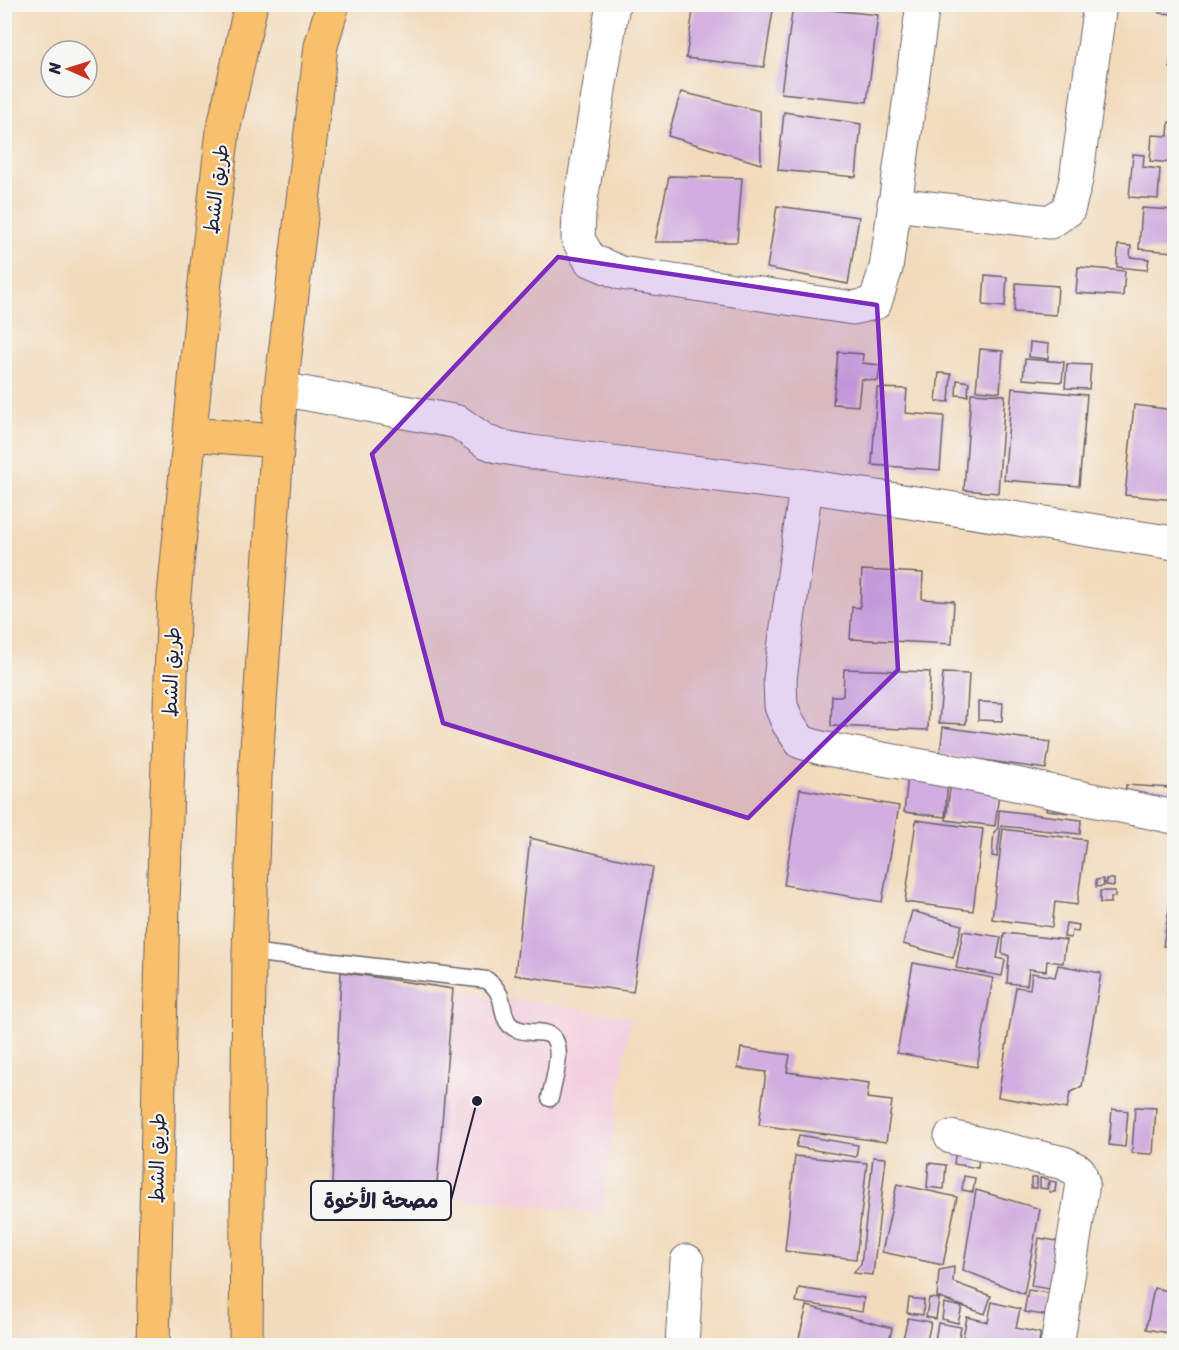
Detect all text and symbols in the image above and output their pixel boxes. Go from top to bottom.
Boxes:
north arrow [39,39,99,99]
text: N [40,61,69,76]
street label: طريق الشط [194,142,239,236]
street label: طريق الشط [152,626,191,718]
street label: طريق الشط [139,1112,176,1204]
callout: مصحة الأخوة [311,1181,451,1220]
text: مصحة الأخوة [323,1182,439,1220]

